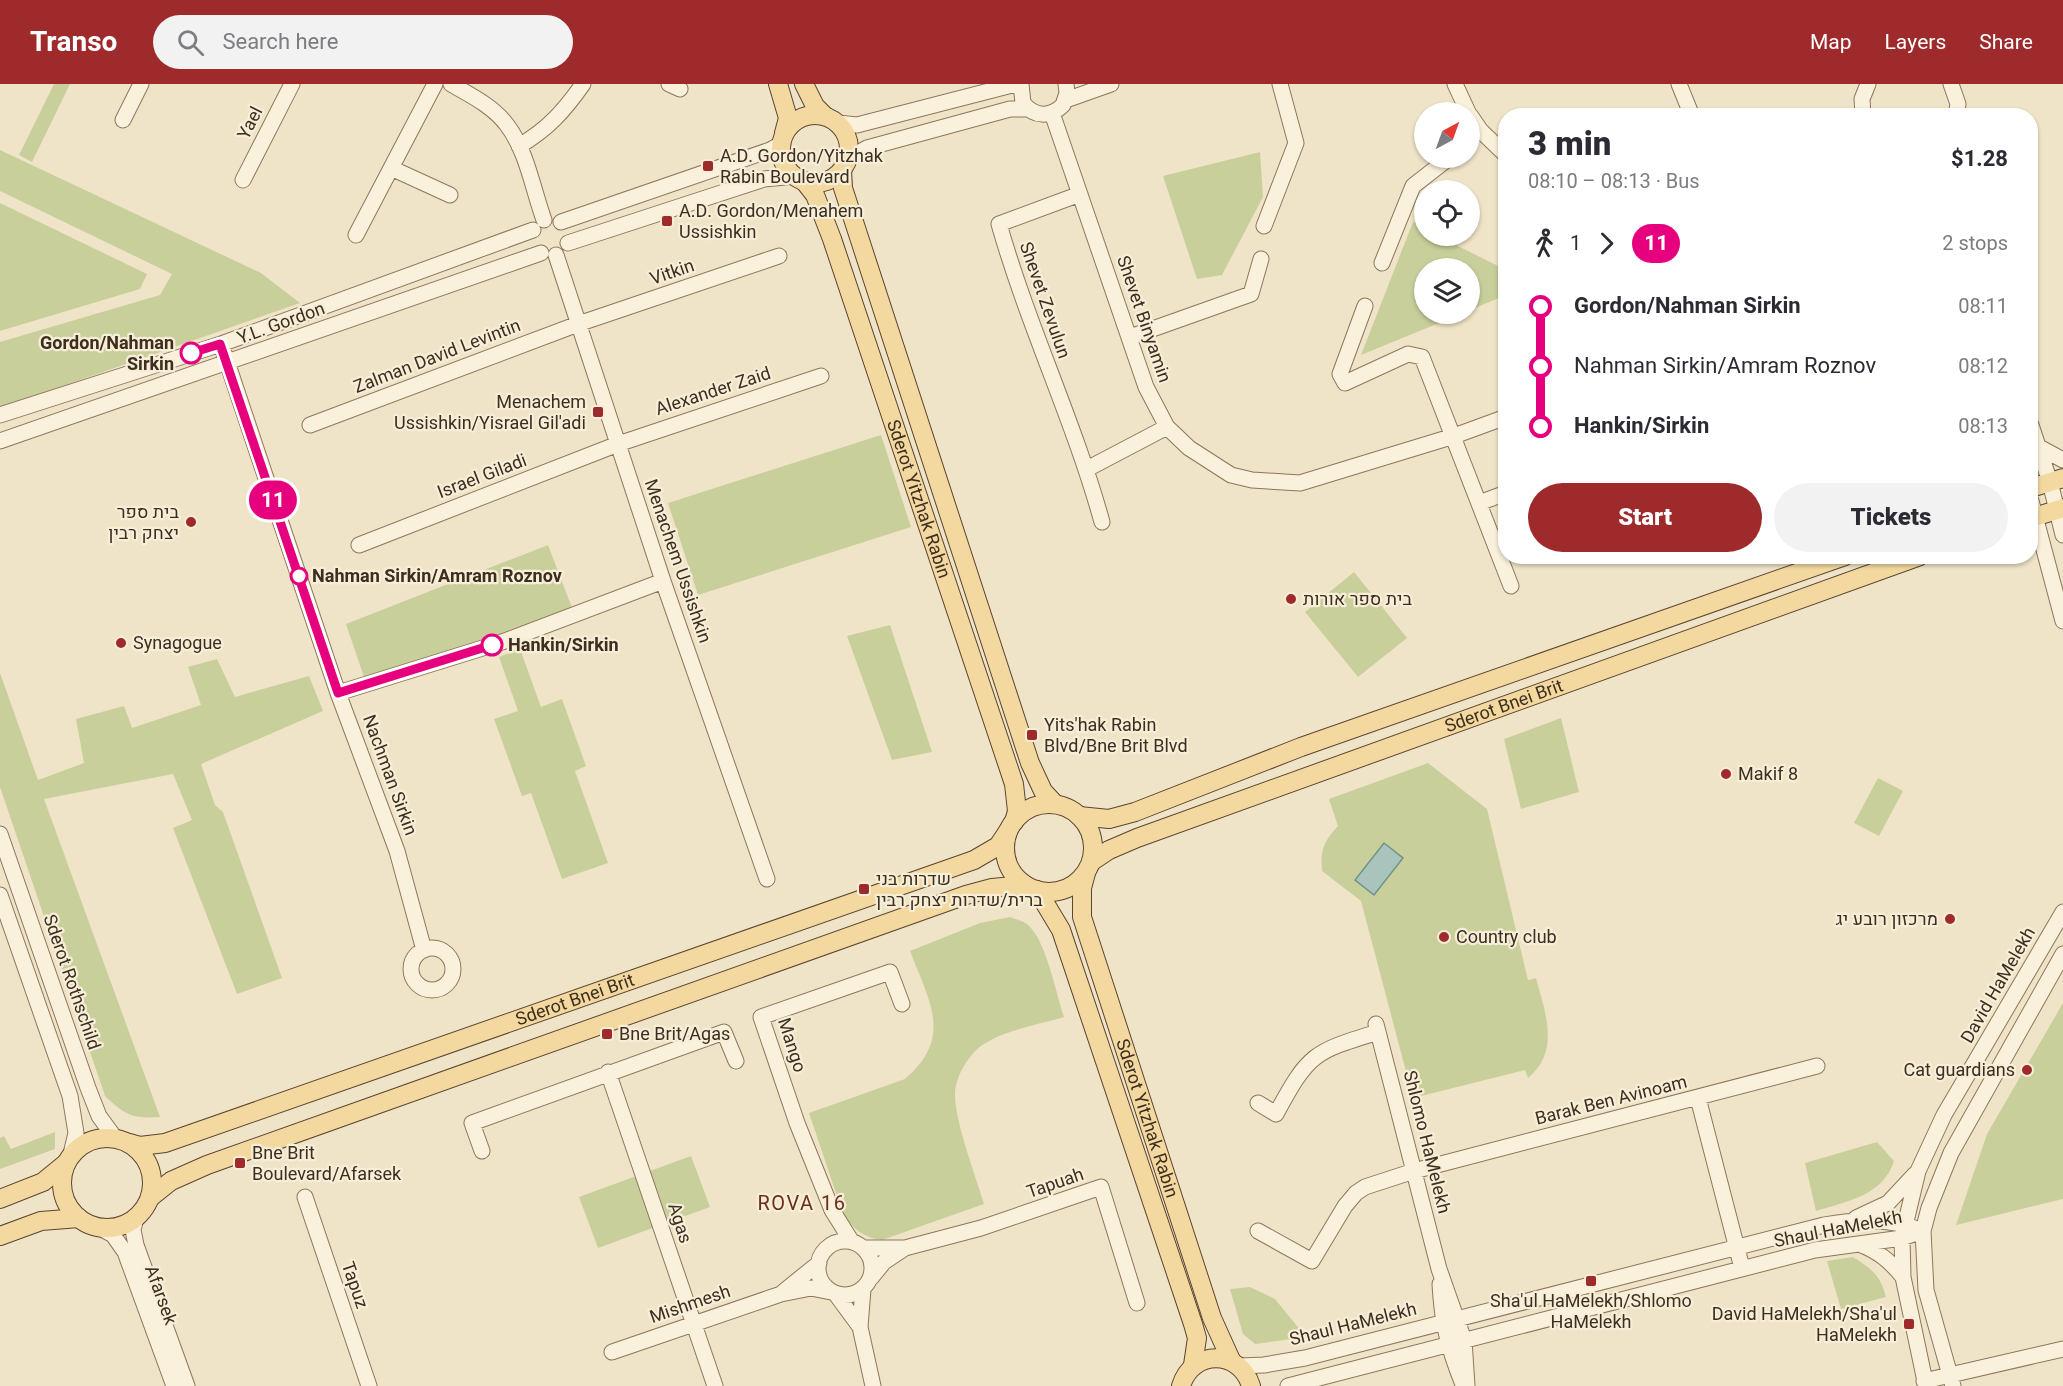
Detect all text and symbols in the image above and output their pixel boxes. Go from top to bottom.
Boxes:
search box [153,15,573,69]
text: Transo [30,22,117,63]
icon: search [174,26,207,59]
text: Search here [222,26,338,58]
text: Map [1810,27,1851,58]
text: Layers [1884,27,1946,58]
text: Share [1979,27,2033,58]
street label: Yael [231,102,270,144]
north arrow [1414,102,1480,168]
map controls [1414,102,1480,324]
text: 3 min [1528,120,1611,169]
place label: A.D. Gordon/Yitzhak Rabin Boulevard [720,143,884,191]
text: $1.28 [1951,143,2008,175]
marker: A.D. Gordon/Yitzhak Rabin Boulevard [701,159,715,173]
text: 08:10 – 08:13 · Bus [1528,167,1700,196]
button: locate [1414,180,1480,246]
place label: A.D. Gordon/Menahem Ussishkin [679,198,863,246]
marker: A.D. Gordon/Menahem Ussishkin [660,214,674,228]
icon: walk [1528,227,1561,260]
icon: forward [1590,227,1623,260]
text: 11 [1644,228,1668,259]
text: 1 [1570,229,1581,258]
text: 2 stops [1942,229,2008,258]
street label: Shevet Zevulun [1012,238,1077,362]
street label: Vitkin [646,252,698,293]
street label: Shevet Binyamin [1109,252,1178,386]
button: layers [1414,258,1480,324]
text: Gordon/Nahman Sirkin [1574,290,1801,322]
text: 08:11 [1958,292,2008,321]
street label: Y.L. Gordon [234,295,329,352]
street label: Zalman David Levintin [350,312,525,401]
place label: Gordon/Nahman Sirkin [40,330,174,378]
marker: Gordon/Nahman Sirkin [180,342,202,364]
text: Nahman Sirkin/Amram Roznov [1574,350,1876,382]
text: 08:12 [1958,352,2008,381]
street label: Alexander Zaid [652,360,774,423]
place label: Menachem Ussishkin/Yisrael Gil'adi [394,389,586,437]
marker: Menachem Ussishkin/Yisrael Gil'adi [591,405,605,419]
text: Hankin/Sirkin [1574,410,1709,442]
text: 08:13 [1958,412,2008,441]
street label: Sderot Yitzhak Rabin [879,416,957,582]
street label: Israel Giladi [434,447,531,506]
street label: Menachem Ussishkin [637,476,718,647]
line badge: 11 [246,480,300,520]
button: Start [1528,483,1762,552]
button: Tickets [1774,483,2008,552]
text: 11 [261,485,285,516]
place label: בית ספר יצחק רבין [108,499,180,547]
marker: בית ספר יצחק רבין [184,515,198,529]
place label: Nahman Sirkin/Amram Roznov [312,563,562,590]
marker: Nahman Sirkin/Amram Roznov [290,567,308,585]
place label: בית ספר אורות [1303,586,1412,613]
marker: בית ספר אורות [1284,592,1298,606]
place label: Synagogue [133,630,222,657]
place label: Hankin/Sirkin [508,632,619,659]
marker: Hankin/Sirkin [481,634,503,656]
marker: Synagogue [114,636,128,650]
street label: Sderot Bnei Brit [1441,673,1567,740]
street label: Nachman Sirkin [355,711,424,839]
place label: Yits'hak Rabin Blvd/Bne Brit Blvd [1044,712,1188,760]
marker: Yits'hak Rabin Blvd/Bne Brit Blvd [1025,728,1039,742]
place label: Makif 8 [1738,761,1798,788]
marker: Makif 8 [1719,767,1733,781]
place label: שדרות בני ברית/שדרות יצחק רבין [876,866,1043,914]
marker: שדרות בני ברית/שדרות יצחק רבין [857,882,871,896]
place label: מרכזון רובע יג [1836,906,1938,933]
street label: Sderot Rothschild [36,911,107,1054]
marker: מרכזון רובע יג [1943,912,1957,926]
street label: David HaMelekh [1954,922,2043,1048]
place label: Country club [1456,924,1557,951]
marker: Country club [1437,930,1451,944]
street label: Sderot Bnei Brit [512,967,638,1033]
street label: Mango [770,1014,813,1076]
place label: Bne Brit/Agas [619,1021,730,1048]
marker: Bne Brit/Agas [600,1027,614,1041]
street label: Sderot Yitzhak Rabin [1108,1035,1185,1201]
place label: Cat guardians [1904,1057,2015,1084]
marker: Cat guardians [2020,1063,2034,1077]
street label: Shlomo HaMelekh [1396,1068,1457,1217]
street label: Barak Ben Avinoam [1532,1069,1690,1132]
place label: Bne Brit Boulevard/Afarsek [252,1140,402,1188]
marker: Bne Brit Boulevard/Afarsek [233,1156,247,1170]
street label: Tapuah [1023,1161,1087,1206]
district label: ROVA 16 [758,1189,846,1218]
street label: Agas [660,1200,699,1247]
street label: Shaul HaMelekh [1772,1204,1905,1255]
street label: Tapuz [334,1258,375,1312]
street label: Afarsek [137,1261,184,1330]
marker: Sha'ul HaMelekh/Shlomo HaMelekh [1584,1274,1598,1288]
street label: Mishmesh [646,1278,734,1331]
place label: Sha'ul HaMelekh/Shlomo HaMelekh [1490,1288,1692,1336]
street label: Shaul HaMelekh [1287,1296,1419,1353]
place label: David HaMelekh/Sha'ul HaMelekh [1712,1301,1897,1349]
marker: David HaMelekh/Sha'ul HaMelekh [1902,1317,1916,1331]

